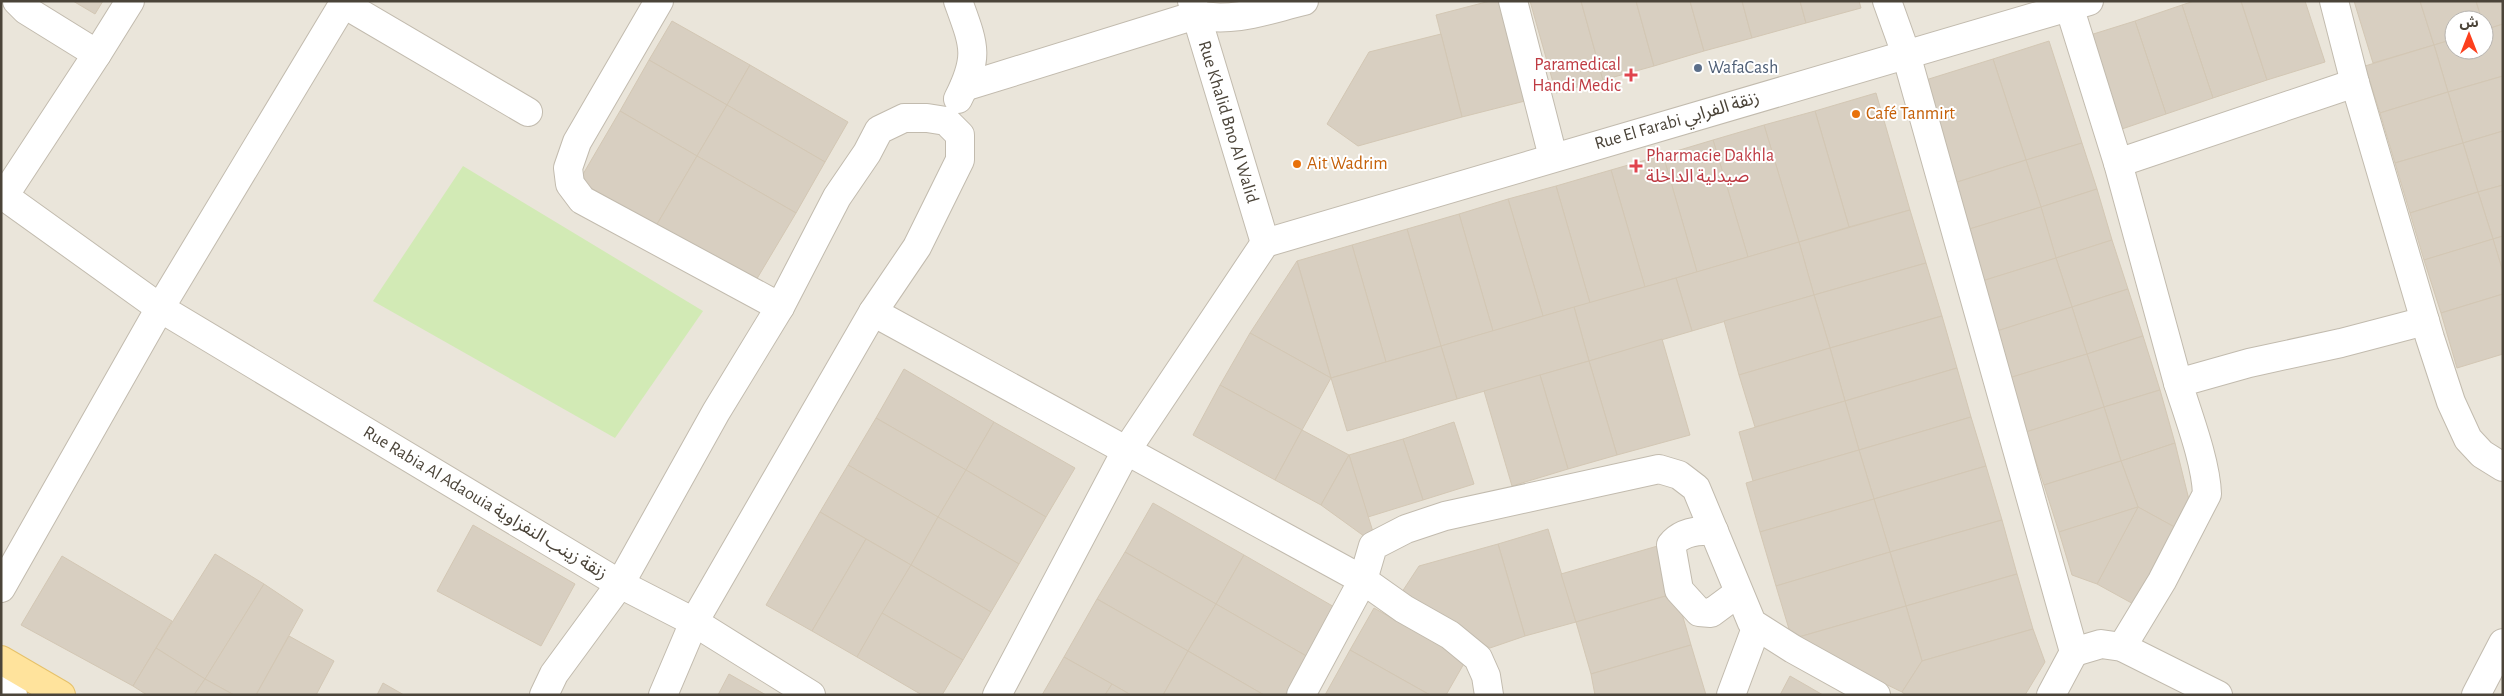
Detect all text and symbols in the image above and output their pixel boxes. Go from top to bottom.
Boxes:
north arrow [2444,10,2494,60]
text: ش [2459,16,2479,30]
street label: Rue Khalid Bno Al Walid [1195,39,1261,205]
place label: Paramedical Handi Medic [1532,56,1621,95]
place label: WafaCash [1708,59,1778,77]
marker: WafaCash [1692,62,1704,74]
marker: Paramedical Handi Medic [1625,69,1637,81]
street label: Rue El Farabi زنقة الفرابي [1593,89,1762,156]
place label: Café Tanmirt [1866,105,1955,123]
marker: Café Tanmirt [1850,108,1862,120]
place label: Pharmacie Dakhla صيدلية الداخلة [1646,147,1774,186]
place label: Ait Wadrim [1307,155,1388,173]
marker: Ait Wadrim [1291,158,1303,170]
marker: Pharmacie Dakhla صيدلية الداخلة [1630,160,1642,172]
street label: Rue Rabia Al Adaouia زنقة زينب النفزاوية [359,423,610,584]

